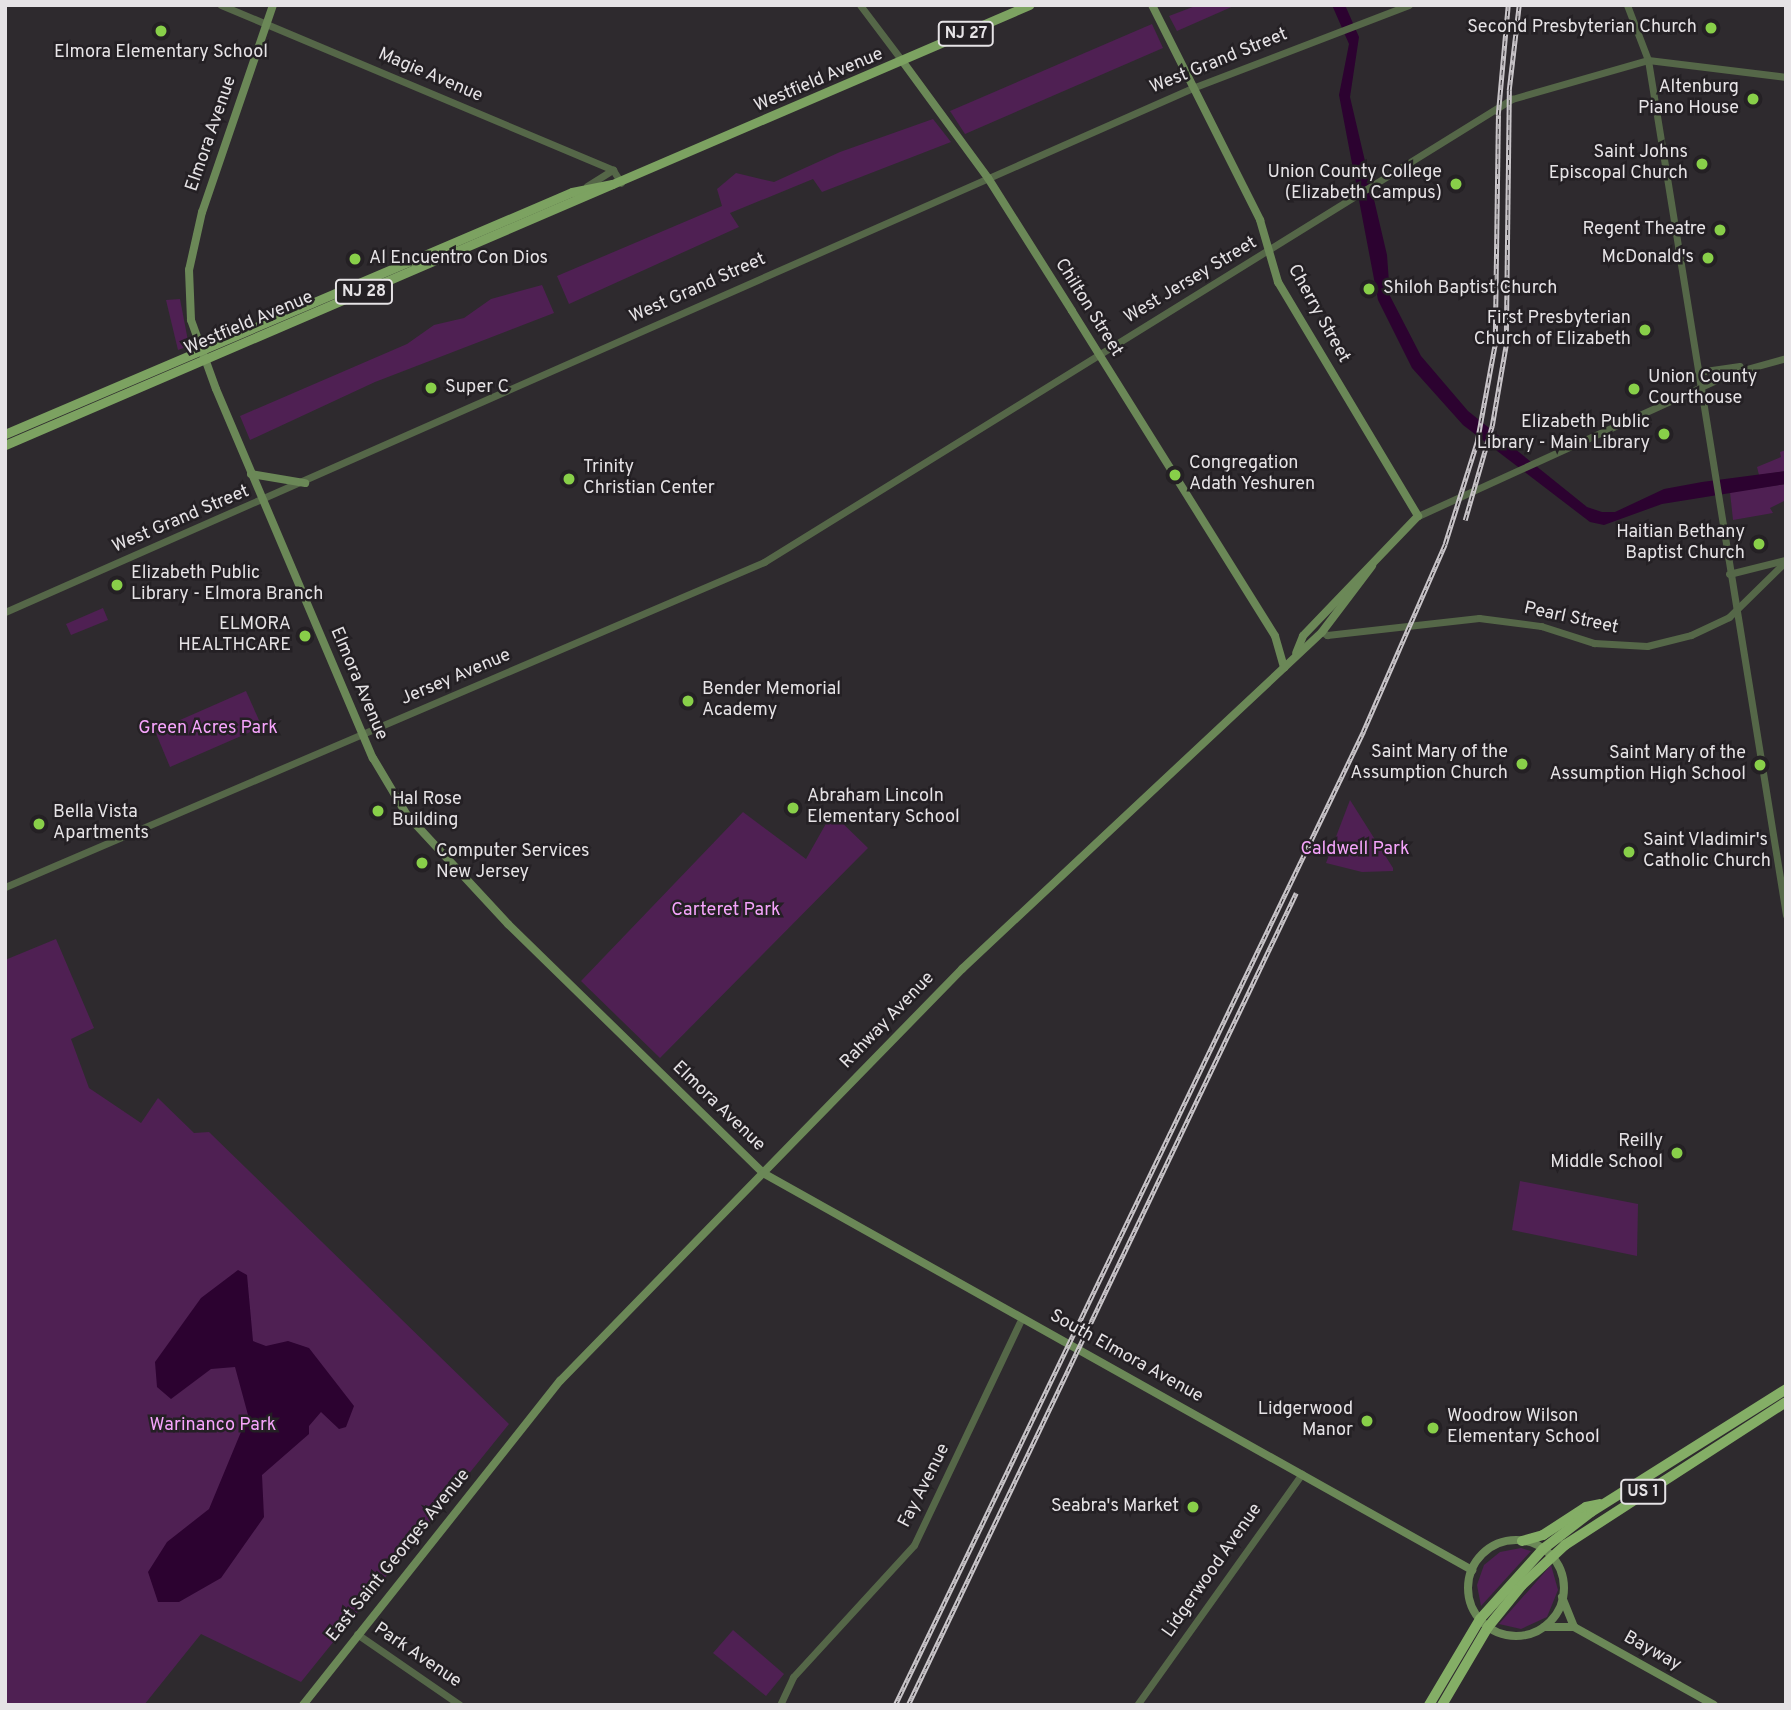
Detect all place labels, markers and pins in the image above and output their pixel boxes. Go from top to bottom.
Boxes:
place label: Second Presbyterian Church [1467,17,1697,39]
marker: Second Presbyterian Church [1703,20,1719,36]
marker: Elmora Elementary School [153,23,169,39]
place label: Elmora Elementary School [54,42,268,64]
place label: Altenburg Piano House [1638,78,1739,120]
marker: Altenburg Piano House [1745,91,1761,107]
place label: Saint Johns Episcopal Church [1549,143,1688,186]
marker: Saint Johns Episcopal Church [1694,156,1710,172]
place label: Union County College (Elizabeth Campus) [1267,163,1442,206]
marker: Union County College (Elizabeth Campus) [1448,176,1464,192]
place label: Regent Theatre [1582,219,1706,241]
marker: Regent Theatre [1712,222,1728,238]
place label: McDonald's [1602,247,1694,269]
place label: Al Encuentro Con Dios [369,248,548,270]
marker: McDonald's [1700,250,1716,266]
marker: Al Encuentro Con Dios [347,251,363,267]
place label: Shiloh Baptist Church [1383,278,1557,300]
marker: Shiloh Baptist Church [1361,281,1377,297]
place label: First Presbyterian Church of Elizabeth [1474,309,1631,352]
marker: First Presbyterian Church of Elizabeth [1637,322,1653,338]
place label: Union County Courthouse [1648,368,1757,410]
place label: Super C [445,377,509,399]
marker: Super C [423,380,439,396]
marker: Union County Courthouse [1626,381,1642,397]
place label: Elizabeth Public Library - Main Library [1477,413,1650,456]
marker: Elizabeth Public Library - Main Library [1656,426,1672,442]
place label: Congregation Adath Yeshuren [1189,454,1316,496]
place label: Trinity Christian Center [583,458,715,500]
marker: Congregation Adath Yeshuren [1167,467,1183,483]
marker: Trinity Christian Center [561,471,577,487]
place label: Haitian Bethany Baptist Church [1616,523,1745,566]
marker: Haitian Bethany Baptist Church [1751,536,1767,552]
place label: Elizabeth Public Library - Elmora Branch [131,564,323,606]
marker: Elizabeth Public Library - Elmora Branch [109,577,125,593]
place label: ELMORA HEALTHCARE [178,615,291,658]
marker: ELMORA HEALTHCARE [297,628,313,644]
place label: Bender Memorial Academy [702,680,841,722]
marker: Bender Memorial Academy [680,693,696,709]
place label: Saint Mary of the Assumption Church [1350,743,1508,786]
place label: Saint Mary of the Assumption High School [1549,744,1746,786]
marker: Saint Mary of the Assumption Church [1514,756,1530,772]
marker: Saint Mary of the Assumption High School [1752,757,1768,773]
place label: Abraham Lincoln Elementary School [807,787,960,830]
place label: Hal Rose Building [392,790,462,832]
marker: Abraham Lincoln Elementary School [785,800,801,816]
place label: Bella Vista Apartments [53,803,149,846]
marker: Hal Rose Building [370,803,386,819]
marker: Bella Vista Apartments [31,816,47,832]
place label: Saint Vladimir's Catholic Church [1643,831,1771,874]
place label: Computer Services New Jersey [436,842,590,884]
marker: Saint Vladimir's Catholic Church [1621,844,1637,860]
marker: Computer Services New Jersey [414,855,430,871]
place label: Reilly Middle School [1550,1132,1663,1174]
marker: Reilly Middle School [1669,1145,1685,1161]
place label: Lidgerwood Manor [1258,1400,1353,1442]
place label: Woodrow Wilson Elementary School [1447,1407,1600,1450]
marker: Lidgerwood Manor [1359,1413,1375,1429]
marker: Woodrow Wilson Elementary School [1425,1420,1441,1436]
place label: Seabra's Market [1051,1496,1179,1518]
marker: Seabra's Market [1185,1499,1201,1515]

